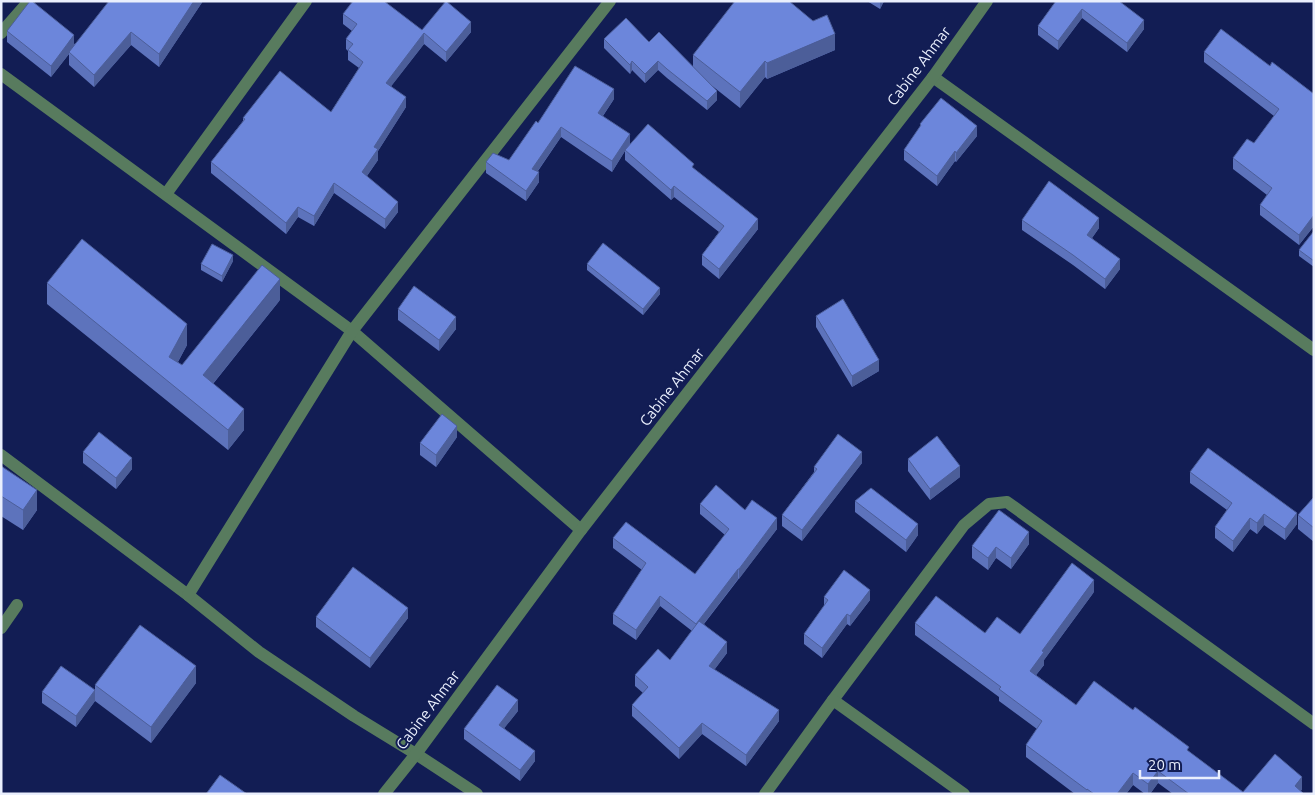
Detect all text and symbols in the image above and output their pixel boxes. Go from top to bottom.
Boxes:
street label: Cabine Ahmar [883,23,954,108]
street label: Cabine Ahmar [636,344,708,429]
street label: Cabine Ahmar [392,667,463,752]
scale bar [1140,748,1219,780]
text: 20 m [1148,756,1181,773]

